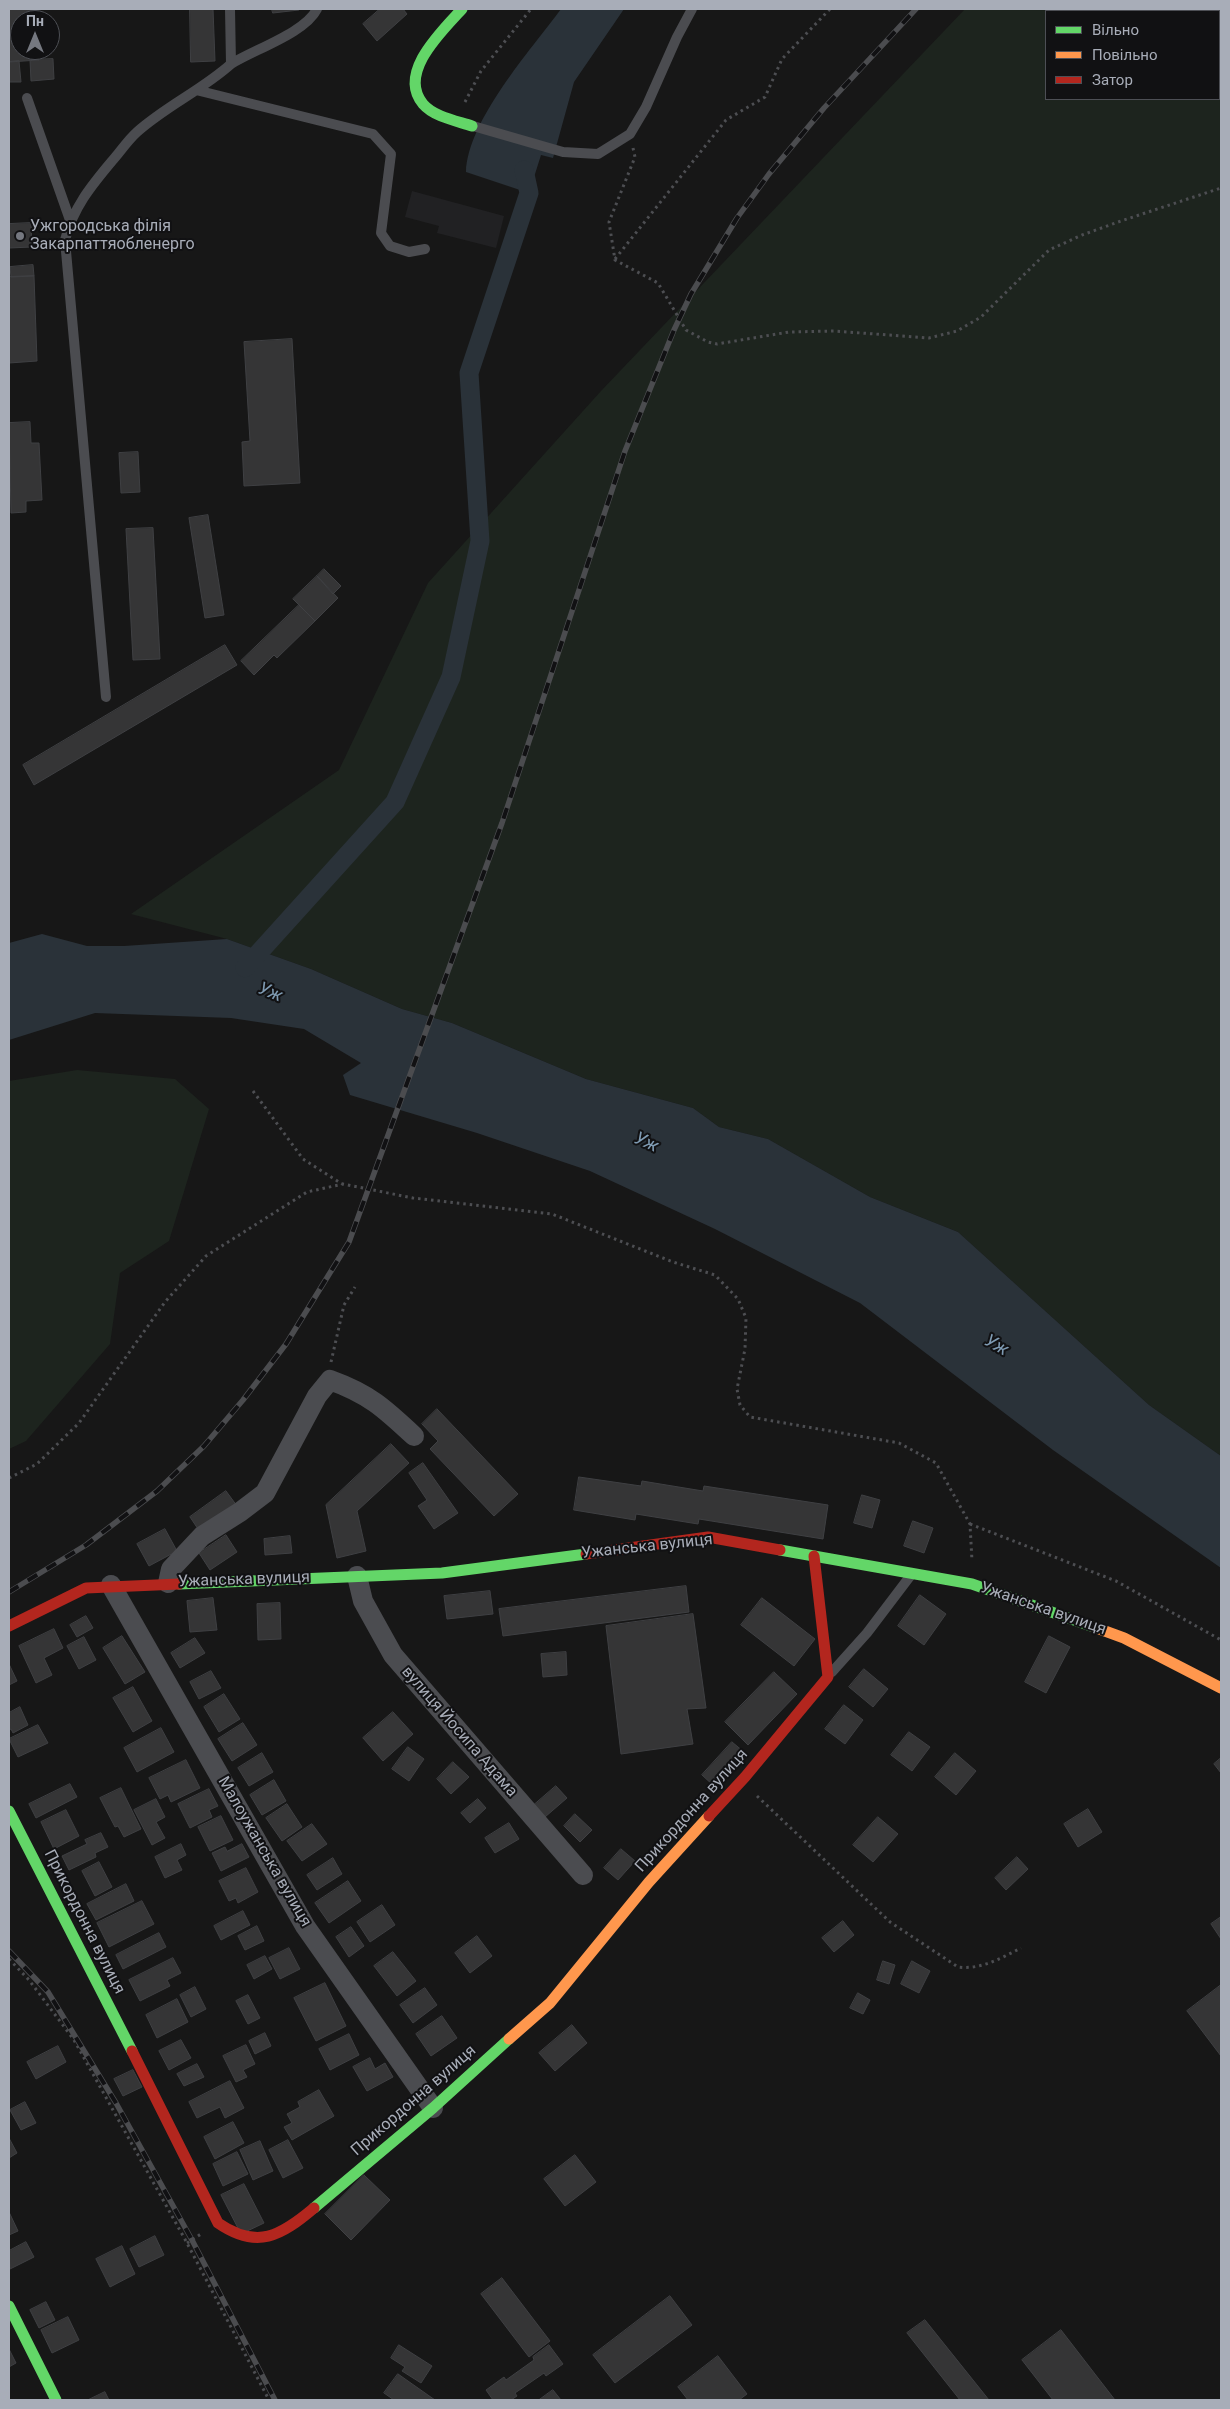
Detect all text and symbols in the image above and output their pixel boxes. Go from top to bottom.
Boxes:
north arrow [10,10,60,60]
legend [1045,10,1220,100]
text: Пн [26,13,44,29]
text: Вільно [1092,21,1139,39]
text: Повільно [1092,46,1158,64]
text: Затор [1092,71,1133,89]
place label: Ужгородська філія Закарпаттяобленерго [30,217,195,255]
marker: Ужгородська філія Закарпаттяобленерго [14,230,26,242]
water label: Уж [255,978,285,1008]
water label: Уж [630,1128,662,1158]
water label: Уж [980,1331,1012,1361]
street label: Ужанська вулиця [580,1531,714,1563]
street label: Ужанська вулиця [178,1568,310,1592]
street label: Ужанська вулиця [978,1578,1108,1640]
street label: вулиця Йосипа Адама [397,1663,521,1801]
street label: Прикордонна вулиця [632,1745,752,1877]
street label: Малоужанська вулиця [213,1773,315,1931]
street label: Прикордонна вулиця [39,1847,129,1997]
street label: Прикордонна вулиця [348,2042,480,2160]

